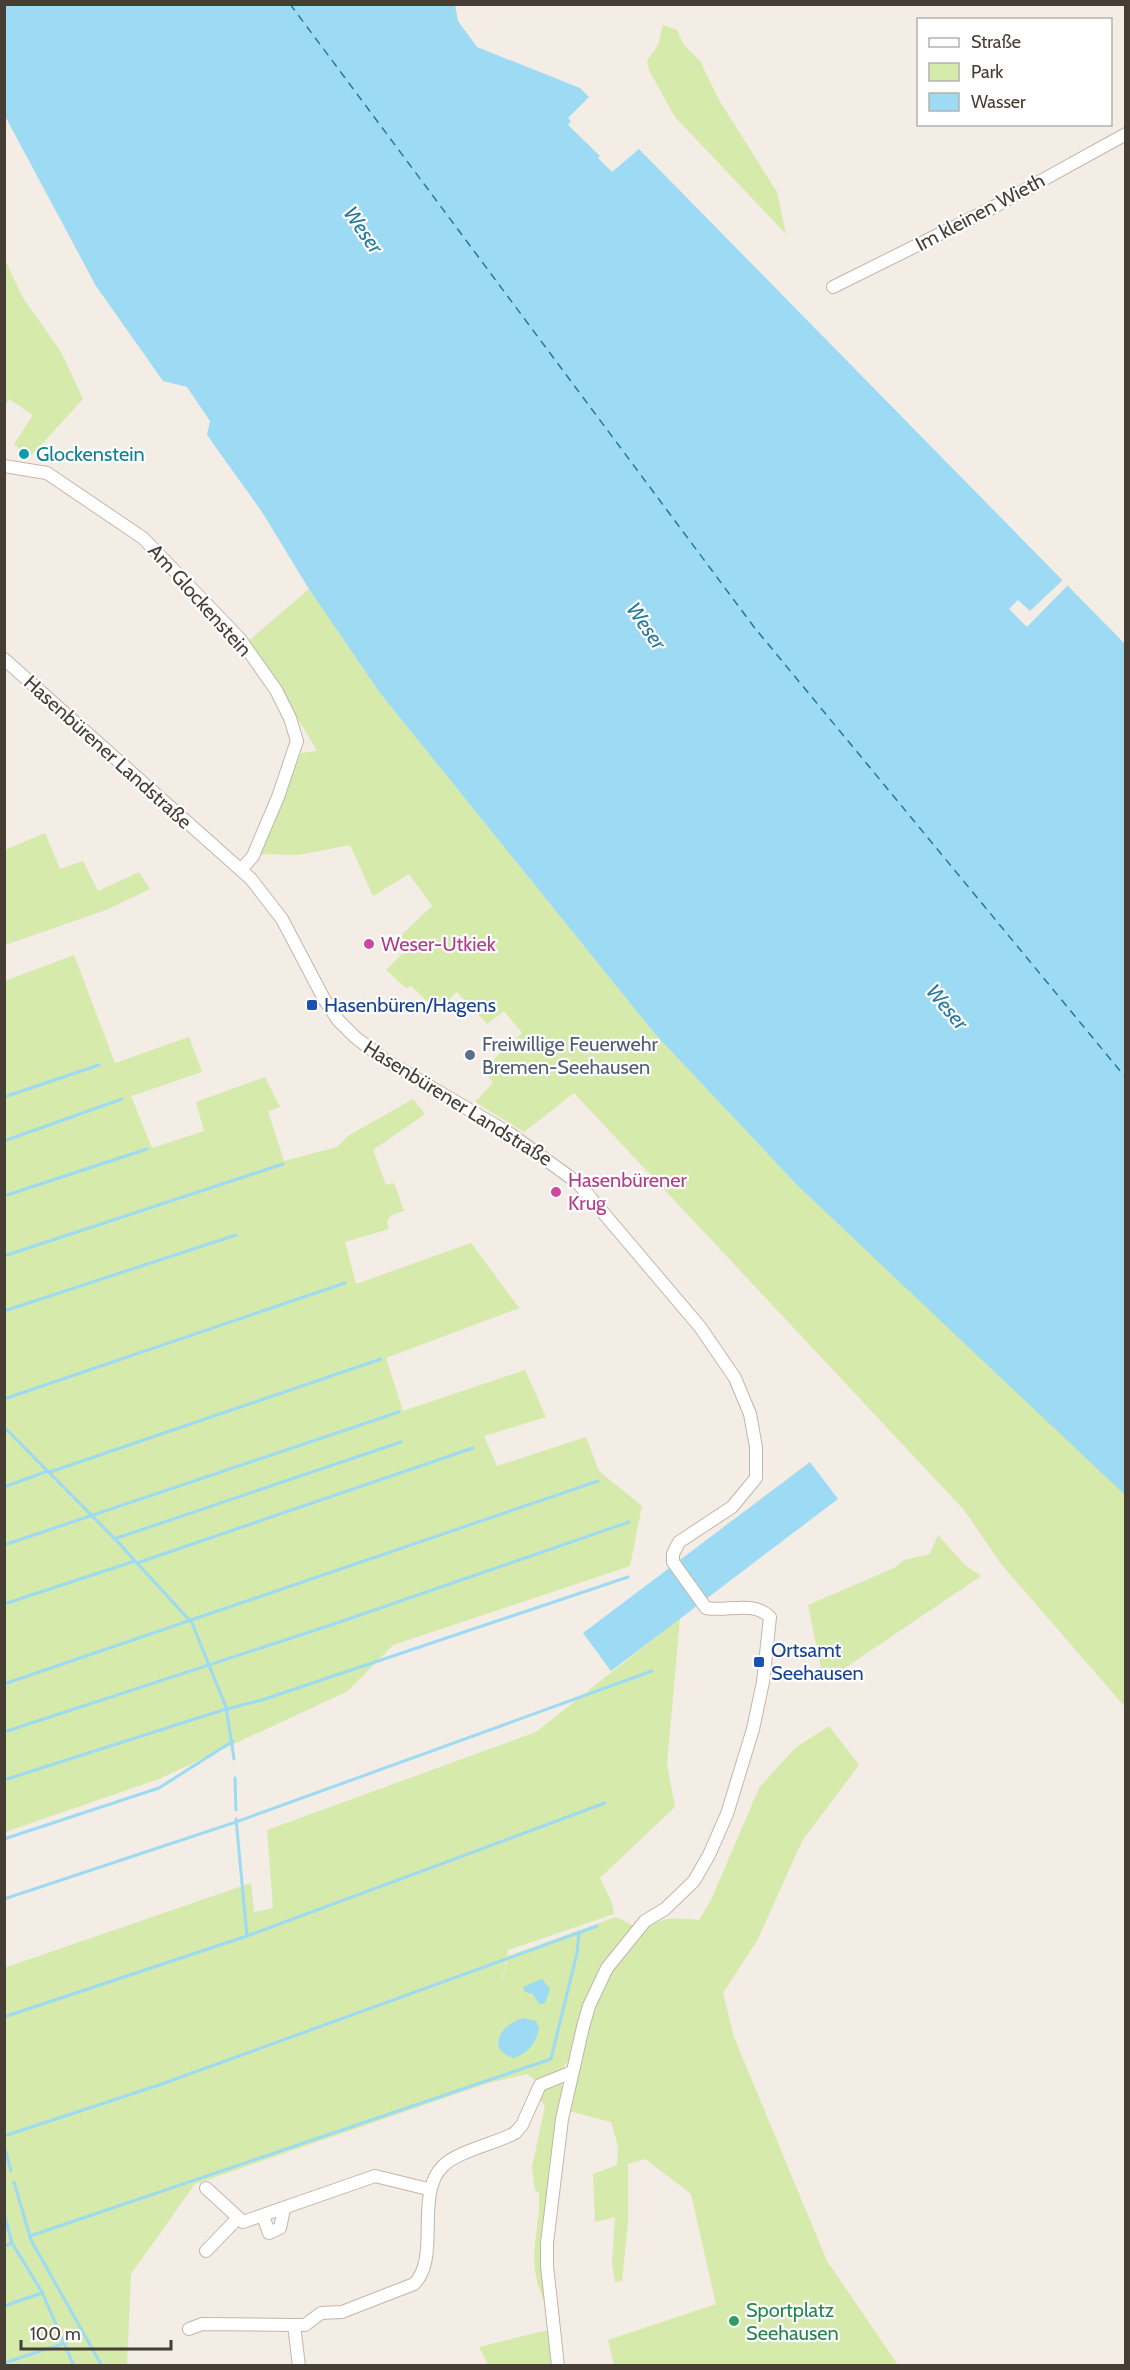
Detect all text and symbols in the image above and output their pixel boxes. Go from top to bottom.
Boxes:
legend [917,18,1112,126]
text: Straße [971,31,1021,53]
text: Park [971,61,1004,83]
text: Wasser [971,91,1026,113]
street label: Im kleinen Wieth [911,168,1049,256]
water label: Weser [338,201,389,259]
place label: Glockenstein [36,442,145,466]
marker: Glockenstein [17,447,31,461]
street label: Am Glockenstein [143,539,257,661]
water label: Weser [621,597,672,655]
street label: Hasenbürener Landstraße [19,670,197,834]
place label: Weser-Utkiek [381,932,496,956]
marker: Weser-Utkiek [362,937,376,951]
water label: Weser [921,979,975,1036]
place label: Hasenbüren/Hagens [324,993,496,1017]
marker: Hasenbüren/Hagens [305,998,319,1012]
place label: Freiwillige Feuerwehr Bremen-Seehausen [482,1032,659,1079]
street label: Hasenbürener Landstraße [359,1035,557,1171]
marker: Freiwillige Feuerwehr Bremen-Seehausen [463,1048,477,1062]
place label: Hasenbürener Krug [568,1168,688,1215]
marker: Hasenbürener Krug [549,1185,563,1199]
place label: Ortsamt Seehausen [771,1638,864,1685]
marker: Ortsamt Seehausen [752,1655,766,1669]
place label: Sportplatz Seehausen [746,2298,839,2345]
scale bar [21,2313,171,2351]
marker: Sportplatz Seehausen [727,2314,741,2328]
text: 100 m [30,2323,81,2345]

